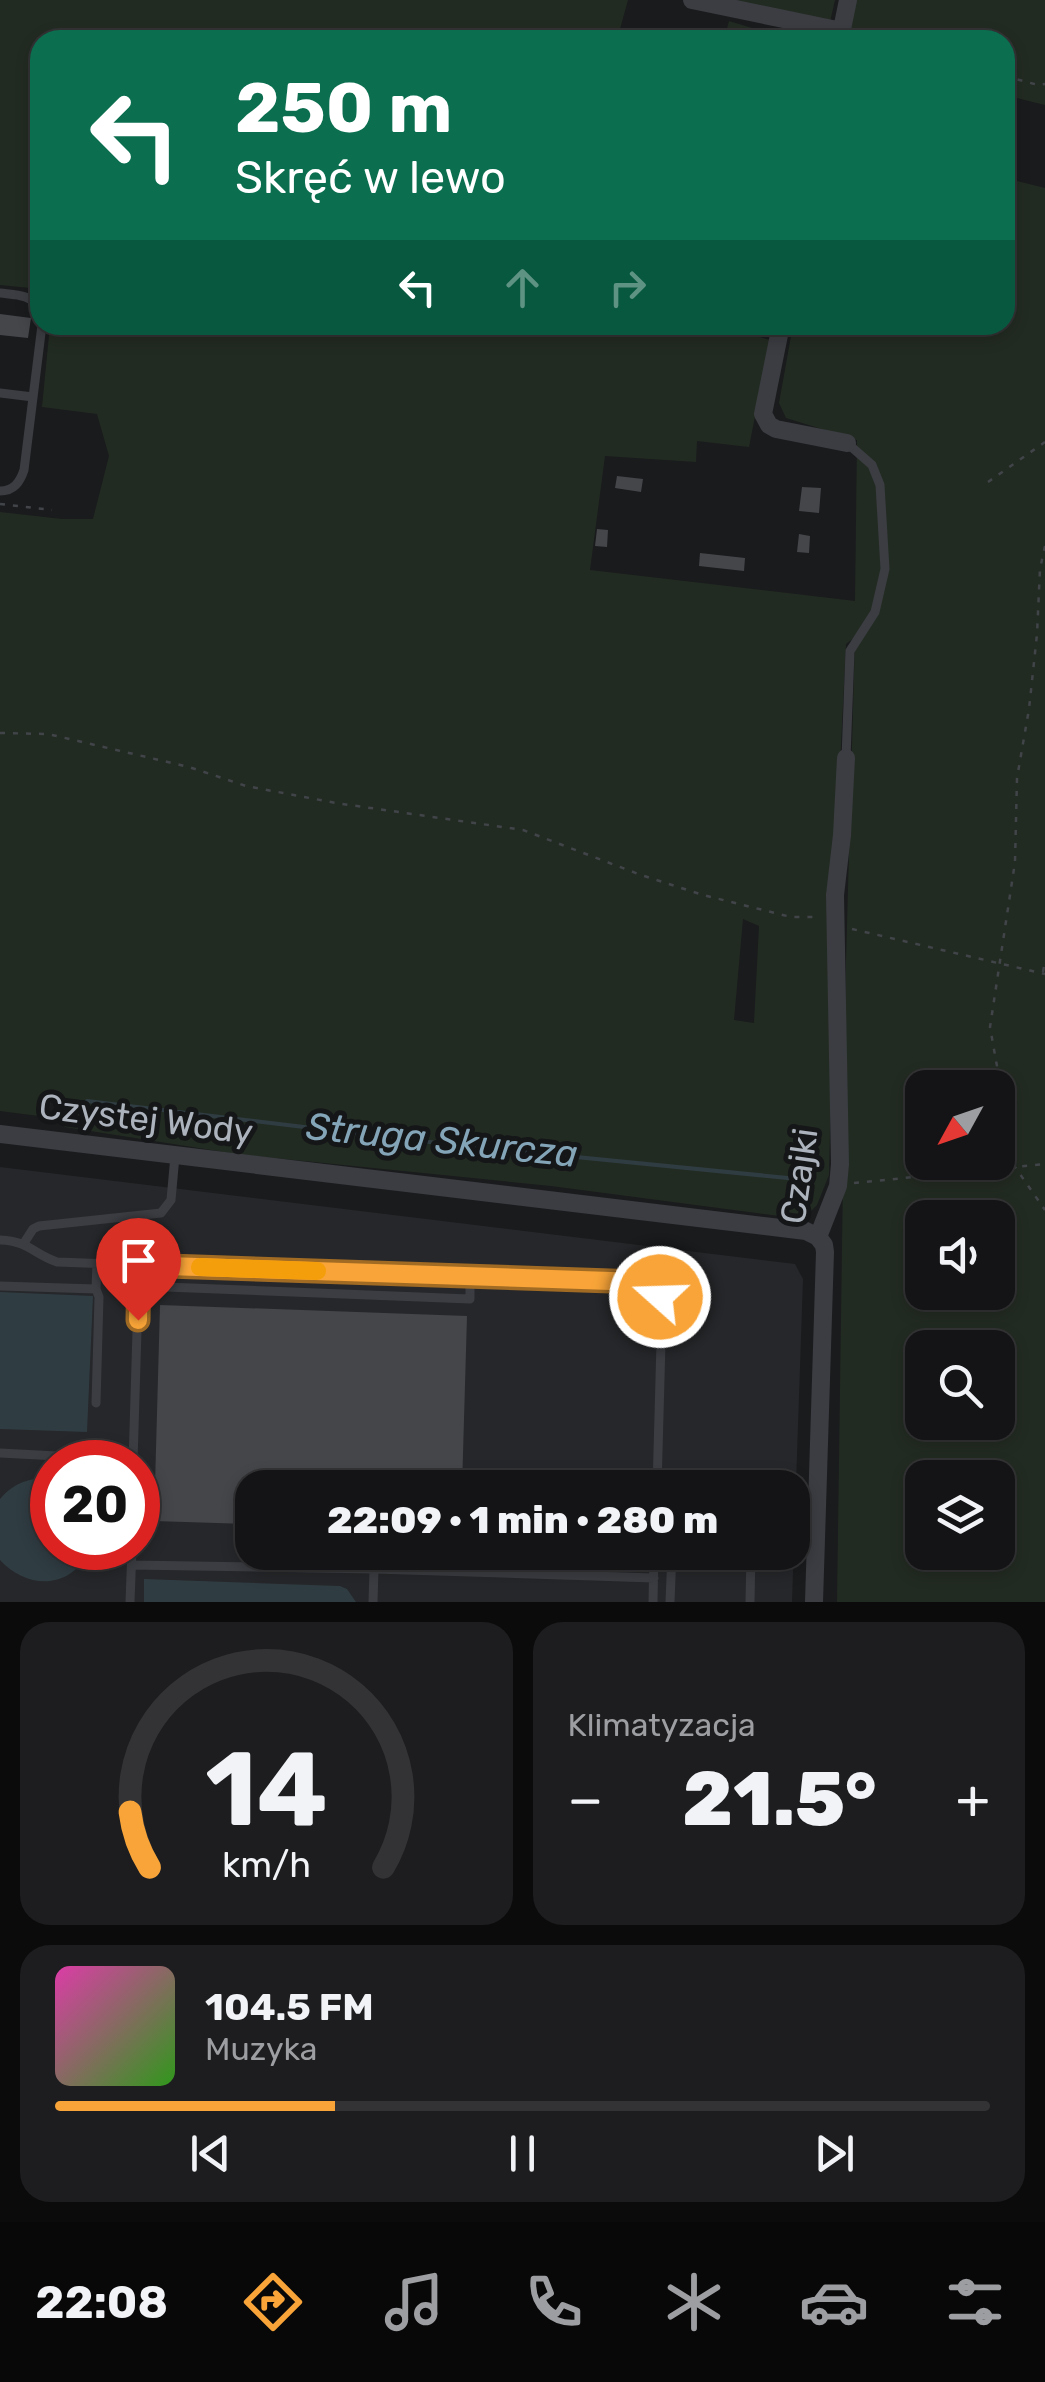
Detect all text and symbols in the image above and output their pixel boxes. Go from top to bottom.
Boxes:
text: 250 m [235,67,452,150]
icon: left [70,70,200,200]
text: Skręć w lewo [235,151,506,204]
icon: left [390,260,445,315]
icon: ahead [495,260,550,315]
icon: right [600,260,655,315]
north arrow [905,1070,1015,1180]
map controls [905,1070,1015,1570]
street label: Czystej Wody [37,1085,255,1153]
water label: Struga Skurcza [304,1103,580,1177]
street label: Czajki [772,1125,826,1227]
button: sound [905,1200,1015,1310]
pin [96,1218,181,1321]
icon: arrive [111,1233,166,1288]
position arrow [608,1245,712,1349]
button: search [905,1330,1015,1440]
speed limit sign: 20 [30,1440,160,1570]
button: layers [905,1460,1015,1570]
text: 22:09 · 1 min · 280 m [327,1497,718,1543]
text: Klimatyzacja [568,1706,756,1744]
text: 14 [205,1728,328,1851]
text: 21.5° [682,1755,877,1844]
text: − [568,1767,603,1832]
text: + [956,1767,990,1832]
text: km/h [222,1844,311,1886]
text: 104.5 FM [205,1984,374,2030]
text: Muzyka [205,2030,317,2068]
icon: previous [183,2126,238,2181]
icon: pause [495,2126,550,2181]
icon: next [807,2126,862,2181]
icon: directions [238,2267,308,2337]
icon: music [379,2267,449,2337]
icon: phone [519,2267,589,2337]
icon: climate [659,2267,729,2337]
icon: car [799,2267,869,2337]
icon: filters [940,2267,1010,2337]
text: 22:08 [35,2276,168,2329]

